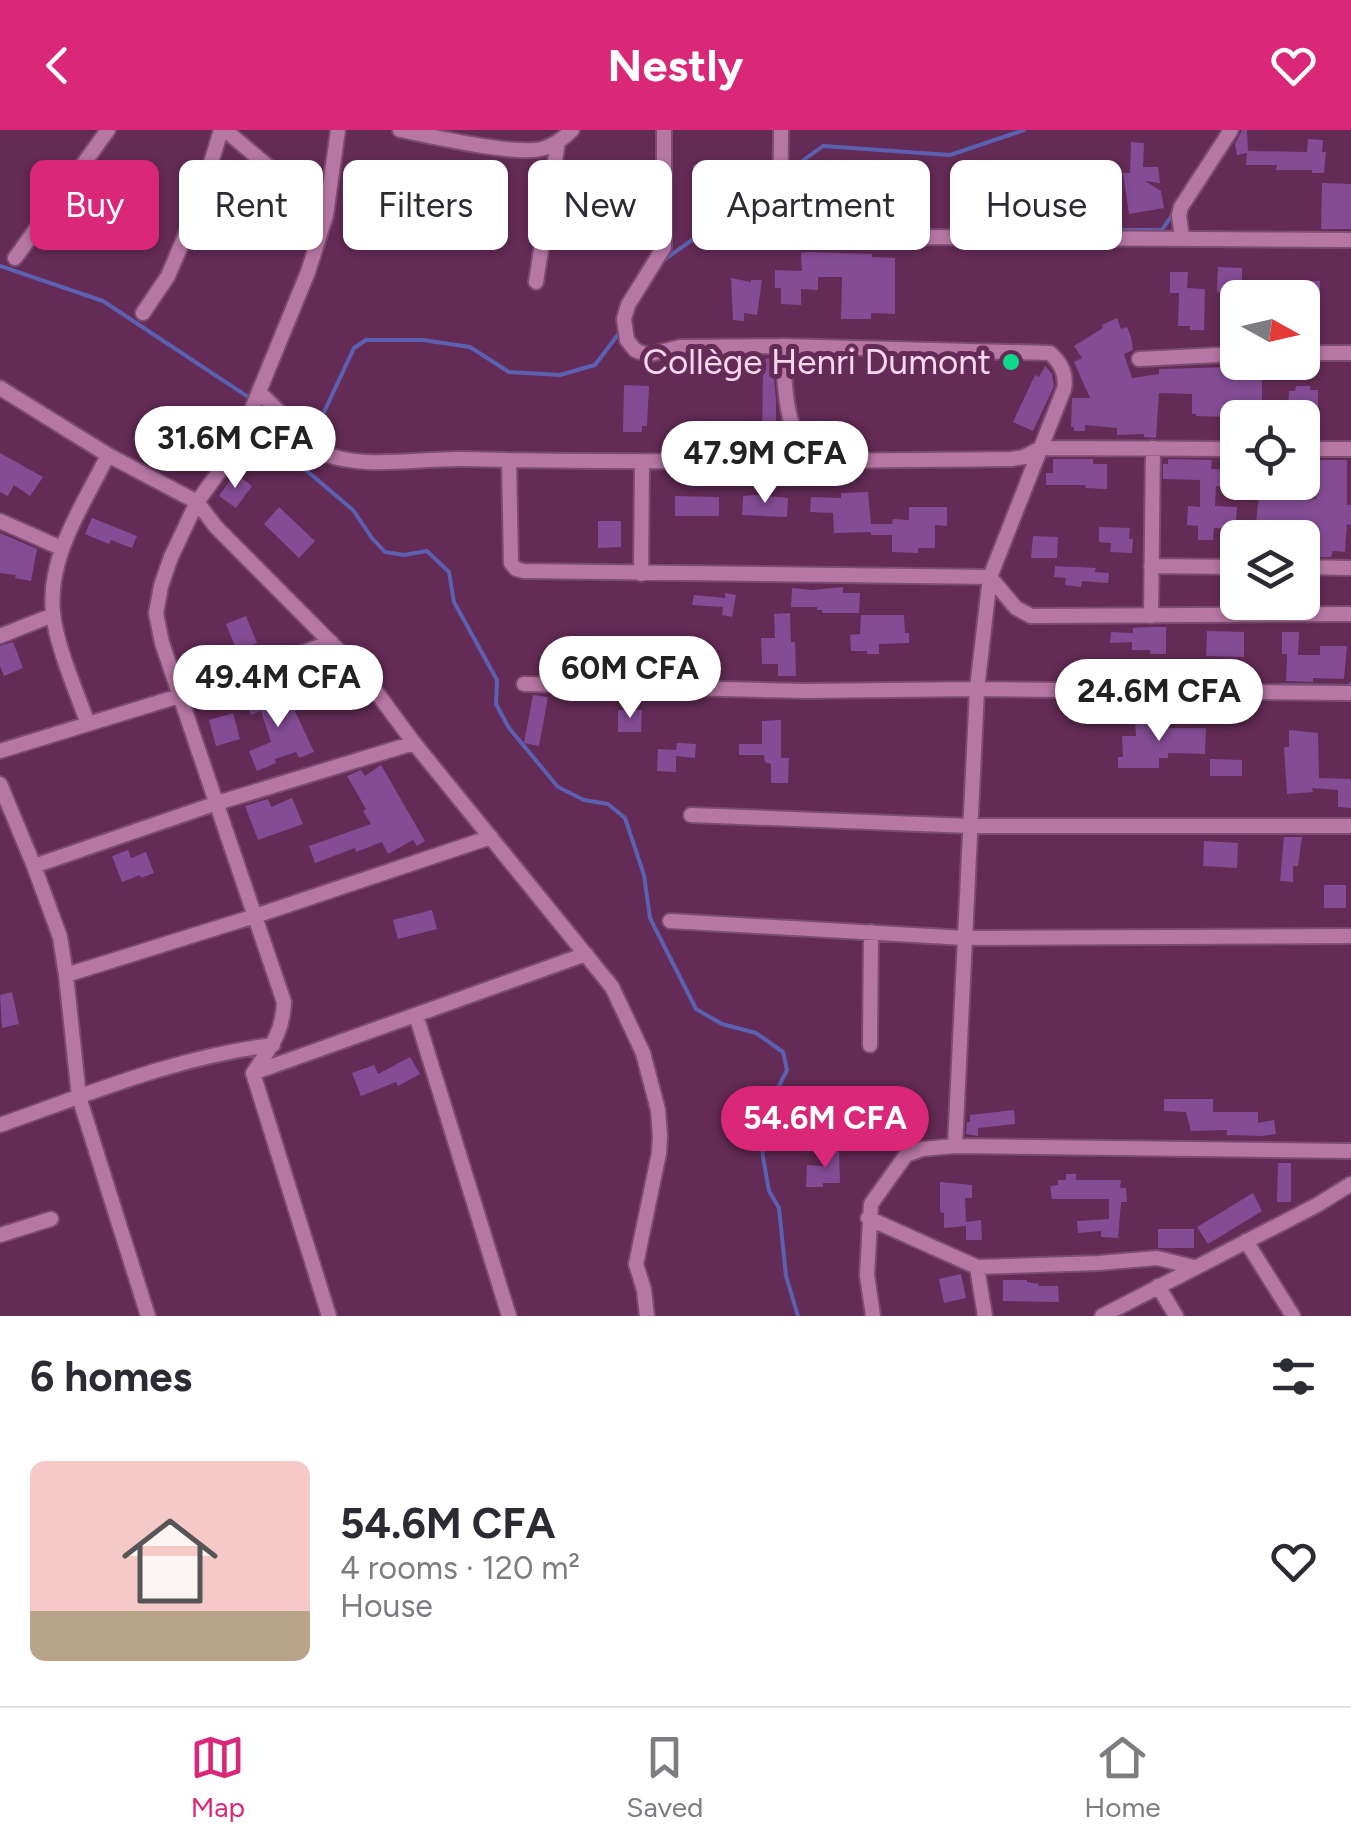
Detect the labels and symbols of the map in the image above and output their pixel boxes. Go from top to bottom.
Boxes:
north arrow [1220,280,1320,380]
place label: Collège Henri Dumont [643,341,991,383]
marker: Collège Henri Dumont [1000,351,1022,373]
pin: 31.6M CFA [121,406,349,491]
pin: 47.9M CFA [651,421,879,506]
pin: 60M CFA [538,636,722,721]
pin: 49.4M CFA [164,645,392,730]
pin: 24.6M CFA [1045,659,1273,744]
pin: 54.6M CFA [711,1086,939,1171]

